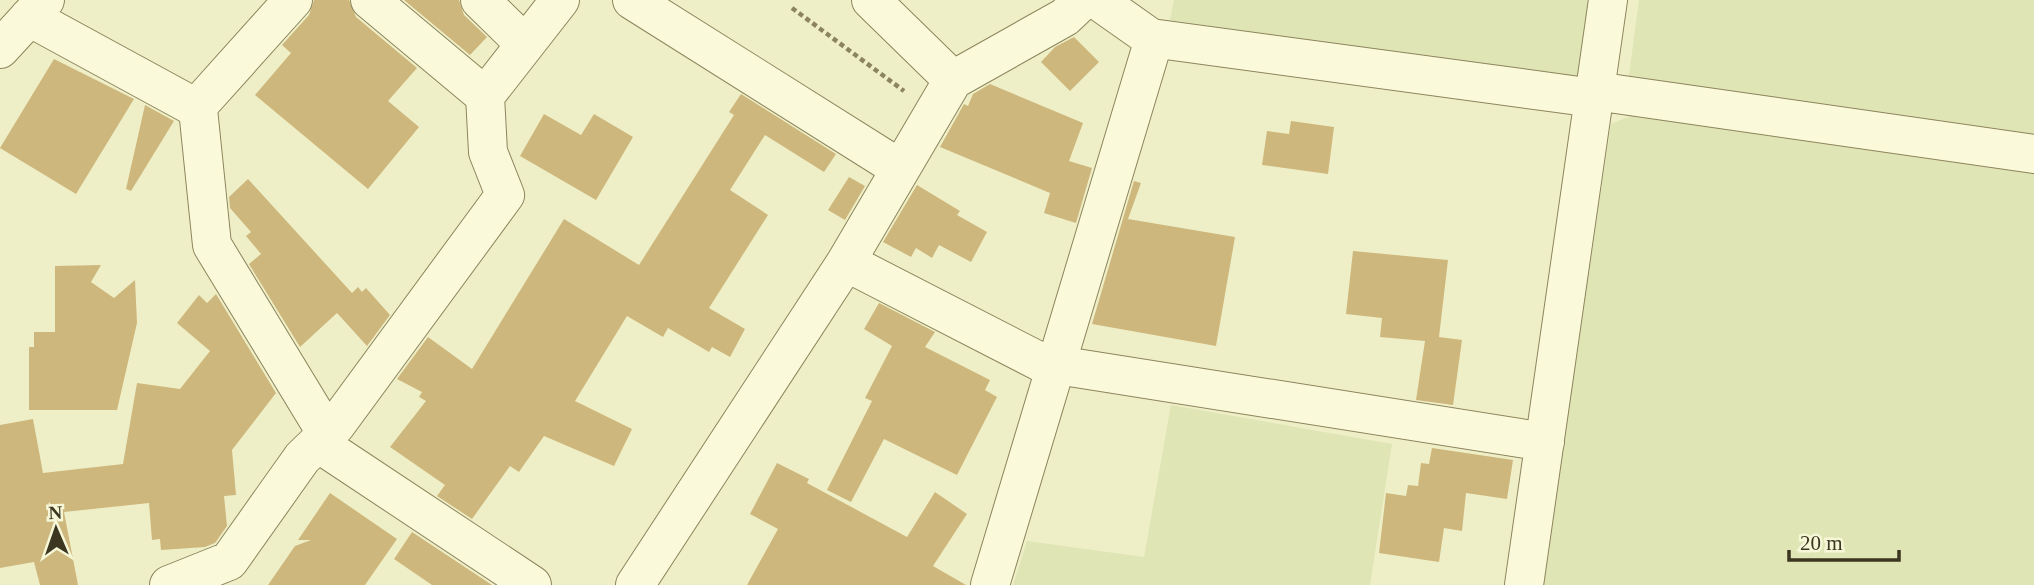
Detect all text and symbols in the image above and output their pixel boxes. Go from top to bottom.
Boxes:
north arrow [21,494,91,564]
text: N [48,502,63,523]
scale bar [1789,518,1899,562]
text: 20 m [1800,531,1843,555]

